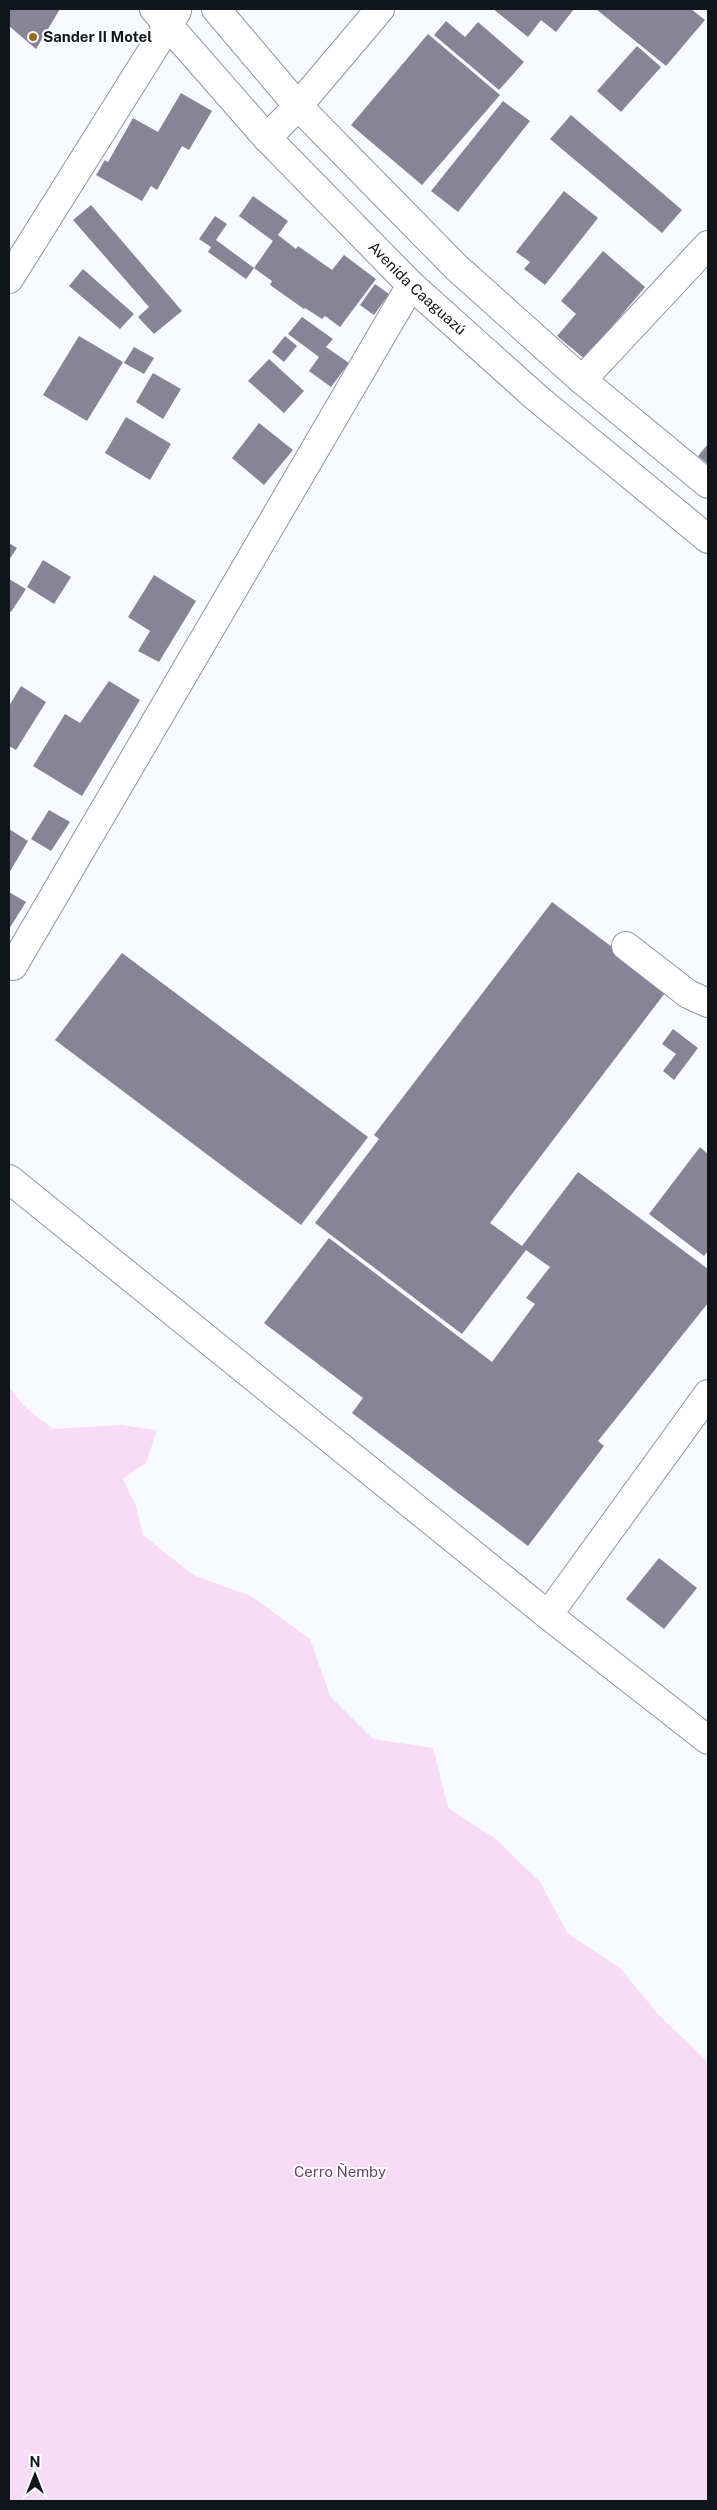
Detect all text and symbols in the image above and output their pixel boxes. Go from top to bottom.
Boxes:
place label: Sander II Motel [43,28,152,45]
marker: Sander II Motel [27,31,39,43]
street label: Avenida Caaguazú [365,238,470,338]
park label: Cerro Ñemby [294,2163,386,2180]
north arrow [10,2450,60,2500]
text: N [30,2454,40,2470]

